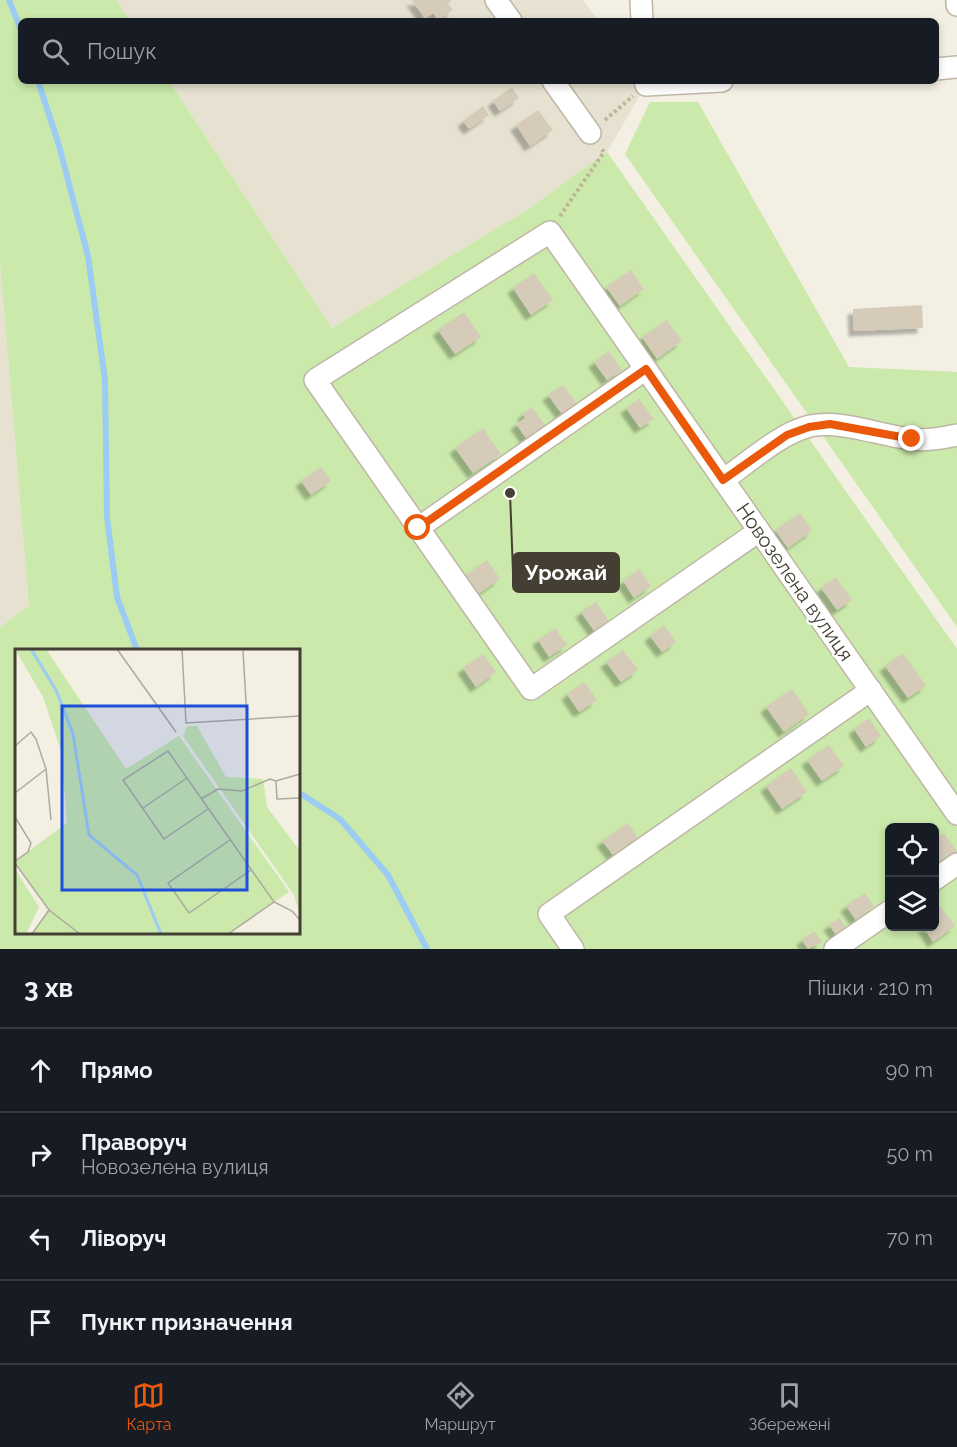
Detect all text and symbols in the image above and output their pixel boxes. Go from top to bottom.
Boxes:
search box [18,18,939,84]
icon: search [39,35,72,68]
text: Пошук [87,38,157,64]
route end [898,425,924,451]
street label: Новозелена вулиця [731,498,859,666]
route start [404,514,430,540]
callout: Урожай [513,553,619,592]
text: Урожай [524,560,607,585]
inset map [15,649,300,934]
map controls [885,823,939,931]
button: locate [885,823,939,877]
button: layers [885,877,939,931]
text: 3 хв [24,973,73,1003]
text: Пішки · 210 m [807,976,933,1000]
icon: ahead [24,1054,57,1087]
text: Прямо [81,1057,153,1083]
text: 90 m [886,1058,933,1082]
text: Праворуч [81,1129,187,1155]
icon: right [24,1138,57,1171]
text: 50 m [886,1142,933,1166]
text: Новозелена вулиця [81,1155,269,1179]
icon: left [24,1222,57,1255]
text: Ліворуч [81,1225,166,1251]
text: 70 m [887,1226,933,1250]
icon: arrive [24,1306,57,1339]
text: Пункт призначення [81,1309,293,1335]
tab: Карта [126,1379,172,1434]
tab: Маршрут [424,1379,496,1434]
tab: Збережені [749,1379,831,1434]

